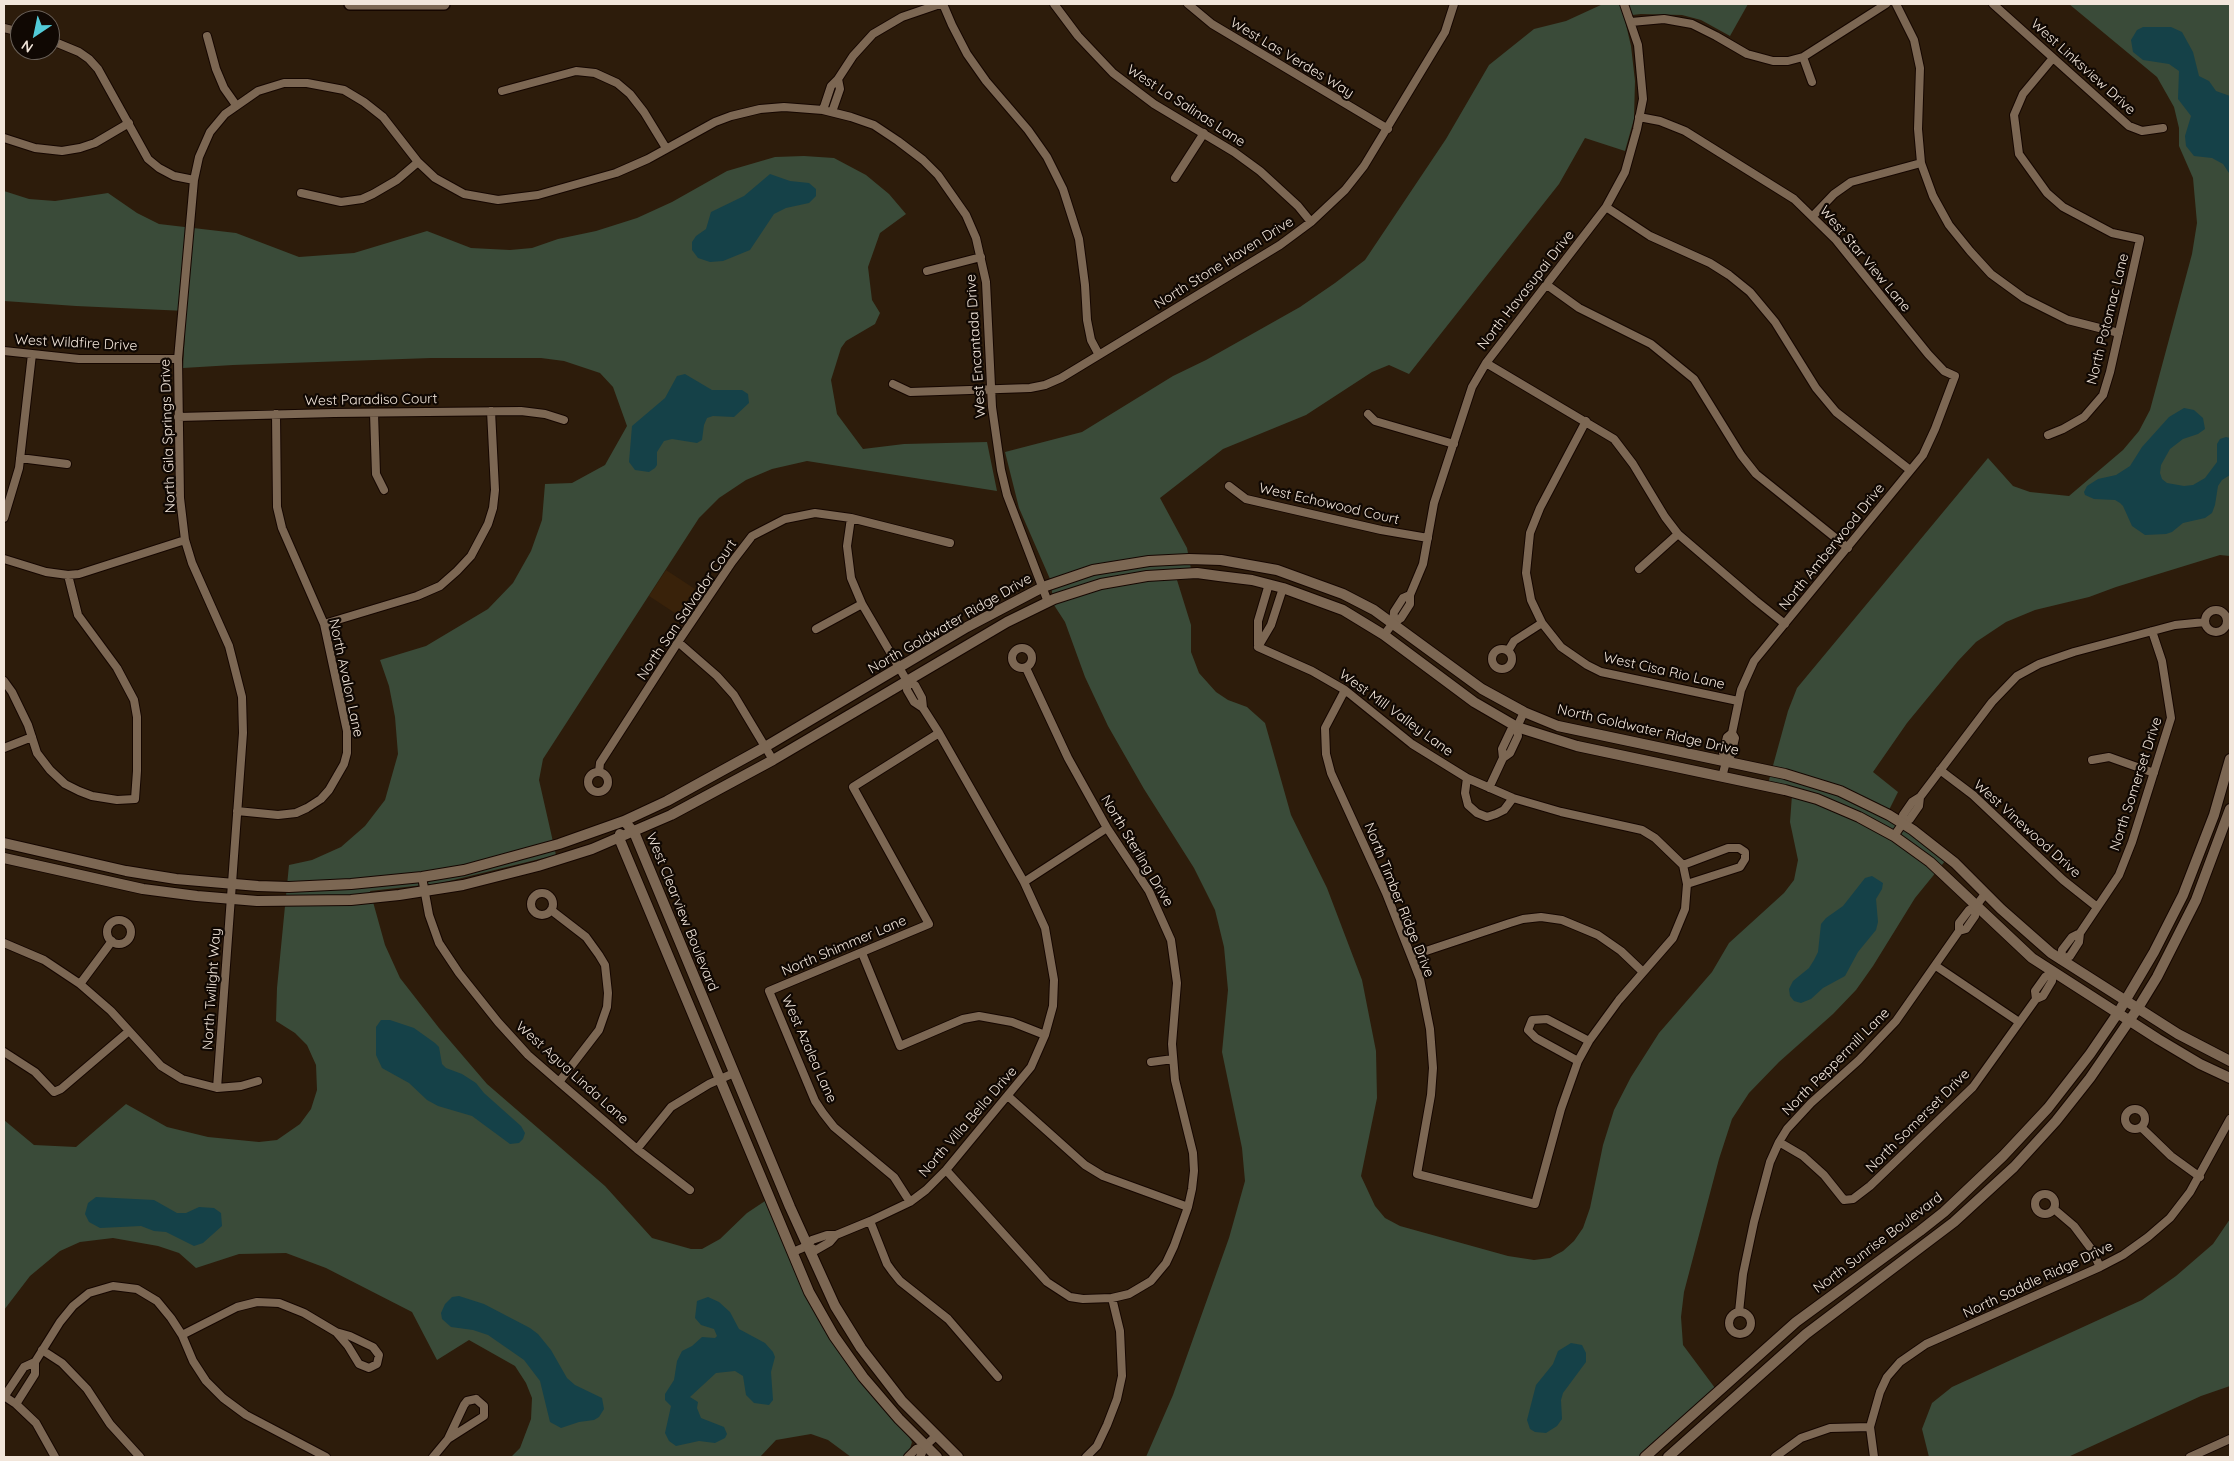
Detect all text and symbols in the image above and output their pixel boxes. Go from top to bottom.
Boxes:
north arrow [10,10,60,60]
street label: West Las Verdes Way [1227,14,1357,102]
street label: West Linksview Drive [2027,16,2139,118]
text: N [18,36,36,57]
street label: West La Salinas Lane [1124,61,1248,151]
street label: West Star View Lane [1816,203,1914,315]
street label: North Stone Haven Drive [1151,213,1297,313]
street label: North Havasupai Drive [1474,227,1578,353]
street label: North Potomac Lane [2084,252,2132,386]
street label: West Encantada Drive [963,274,989,418]
street label: West Wildfire Drive [14,331,138,355]
street label: North Gila Springs Drive [157,359,179,513]
street label: West Paradiso Court [304,390,438,410]
street label: West Echowood Court [1257,480,1401,528]
street label: North Amberwood Drive [1776,480,1888,614]
street label: North San Salvador Court [634,537,740,683]
street label: North Goldwater Ridge Drive [865,570,1035,678]
street label: North Avalon Lane [325,617,367,739]
street label: West Cisa Rio Lane [1602,649,1726,693]
street label: West Mill Valley Lane [1336,666,1456,760]
street label: North Goldwater Ridge Drive [1556,701,1740,759]
street label: North Somerset Drive [2106,715,2166,853]
street label: West Vinewood Drive [1970,777,2084,881]
street label: North Sterling Drive [1097,792,1177,910]
street label: North Timber Ridge Drive [1360,820,1438,980]
street label: West Clearview Boulevard [642,830,722,994]
street label: North Shimmer Lane [779,912,909,980]
street label: North Twilight Way [199,927,225,1051]
street label: West Azalea Lane [778,993,840,1105]
street label: North Peppermill Lane [1779,1005,1893,1119]
street label: West Agua Linda Lane [512,1018,632,1128]
street label: North Villa Bella Drive [915,1063,1021,1181]
street label: North Somerset Drive [1863,1066,1973,1176]
street label: North Sunrise Boulevard [1810,1189,1946,1297]
street label: North Saddle Ridge Drive [1960,1238,2116,1322]

